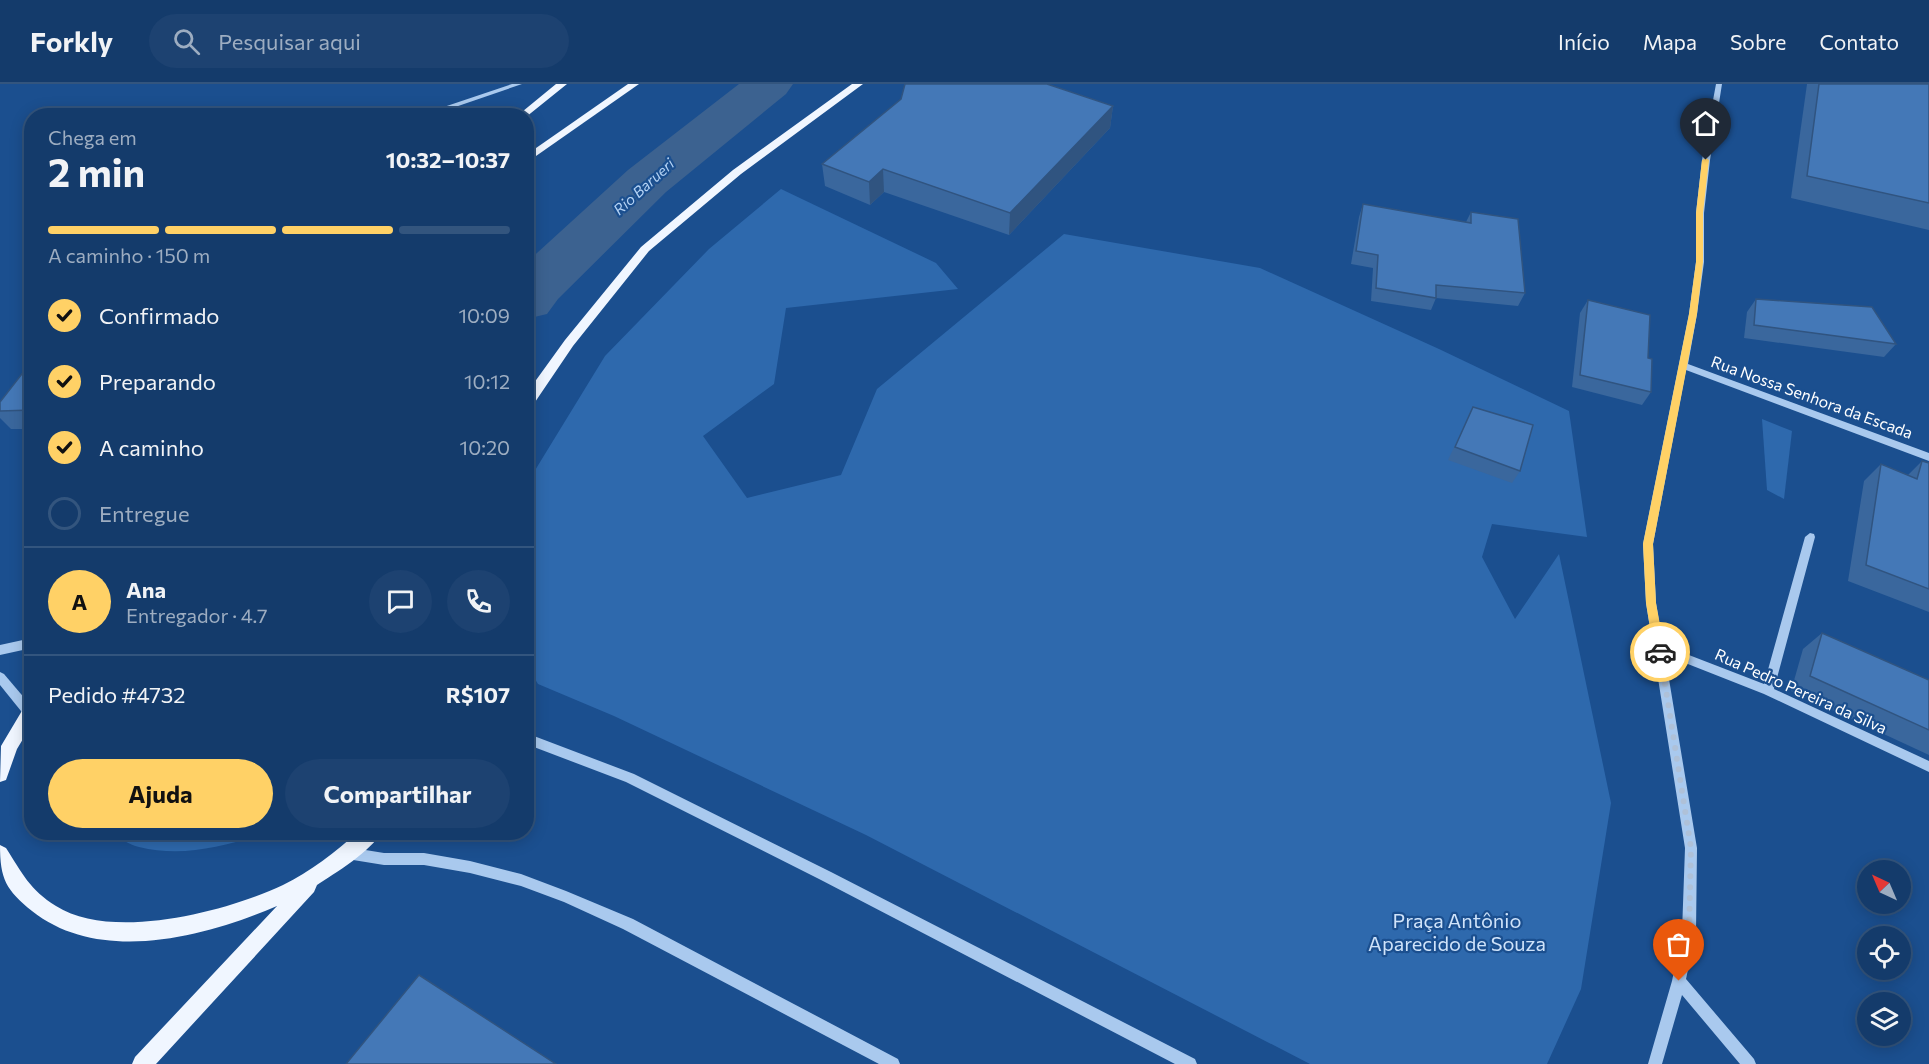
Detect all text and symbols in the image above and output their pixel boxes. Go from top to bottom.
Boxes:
search box [149,14,569,68]
text: Forkly [30,24,113,58]
icon: search [170,25,203,58]
text: Pesquisar aqui [218,28,361,55]
text: Início [1558,29,1610,54]
text: Mapa [1643,29,1697,54]
text: Sobre [1730,29,1786,54]
text: Contato [1819,29,1899,54]
pin [1680,98,1731,160]
icon: home [1689,107,1722,140]
text: Chega em [48,125,137,149]
text: 10:32–10:37 [386,146,510,173]
text: 2 min [48,147,145,195]
water label: Rio Barueri [609,154,678,218]
text: A caminho · 150 m [48,243,210,267]
icon: check [48,299,81,332]
text: Confirmado [99,302,220,329]
text: 10:09 [458,303,510,327]
street label: Rua Nossa Senhora da Escada [1709,351,1916,442]
icon: check [48,365,81,398]
text: Preparando [99,368,216,395]
text: 10:12 [464,369,510,393]
icon: check [48,431,81,464]
text: A caminho [99,434,204,461]
text: 10:20 [460,435,510,459]
text: Entregue [99,500,190,527]
button: chat [369,570,432,633]
button: phone [447,570,510,633]
text: Ana [126,576,166,603]
text: A [72,588,87,615]
text: Entregador · 4.7 [126,603,268,627]
courier [1630,622,1690,682]
icon: car [1644,636,1677,669]
street label: Rua Pedro Pereira da Silva [1712,644,1890,737]
text: Pedido #4732 [48,681,186,708]
text: R$107 [446,681,510,708]
button: Ajuda [48,759,273,828]
button: Compartilhar [285,759,510,828]
north arrow [1857,860,1911,914]
map controls [1857,860,1911,1046]
park label: Praça Antônio Aparecido de Souza [1368,908,1546,955]
pin [1653,919,1704,981]
button: locate [1857,926,1911,980]
icon: bag [1662,928,1695,961]
button: layers [1857,992,1911,1046]

